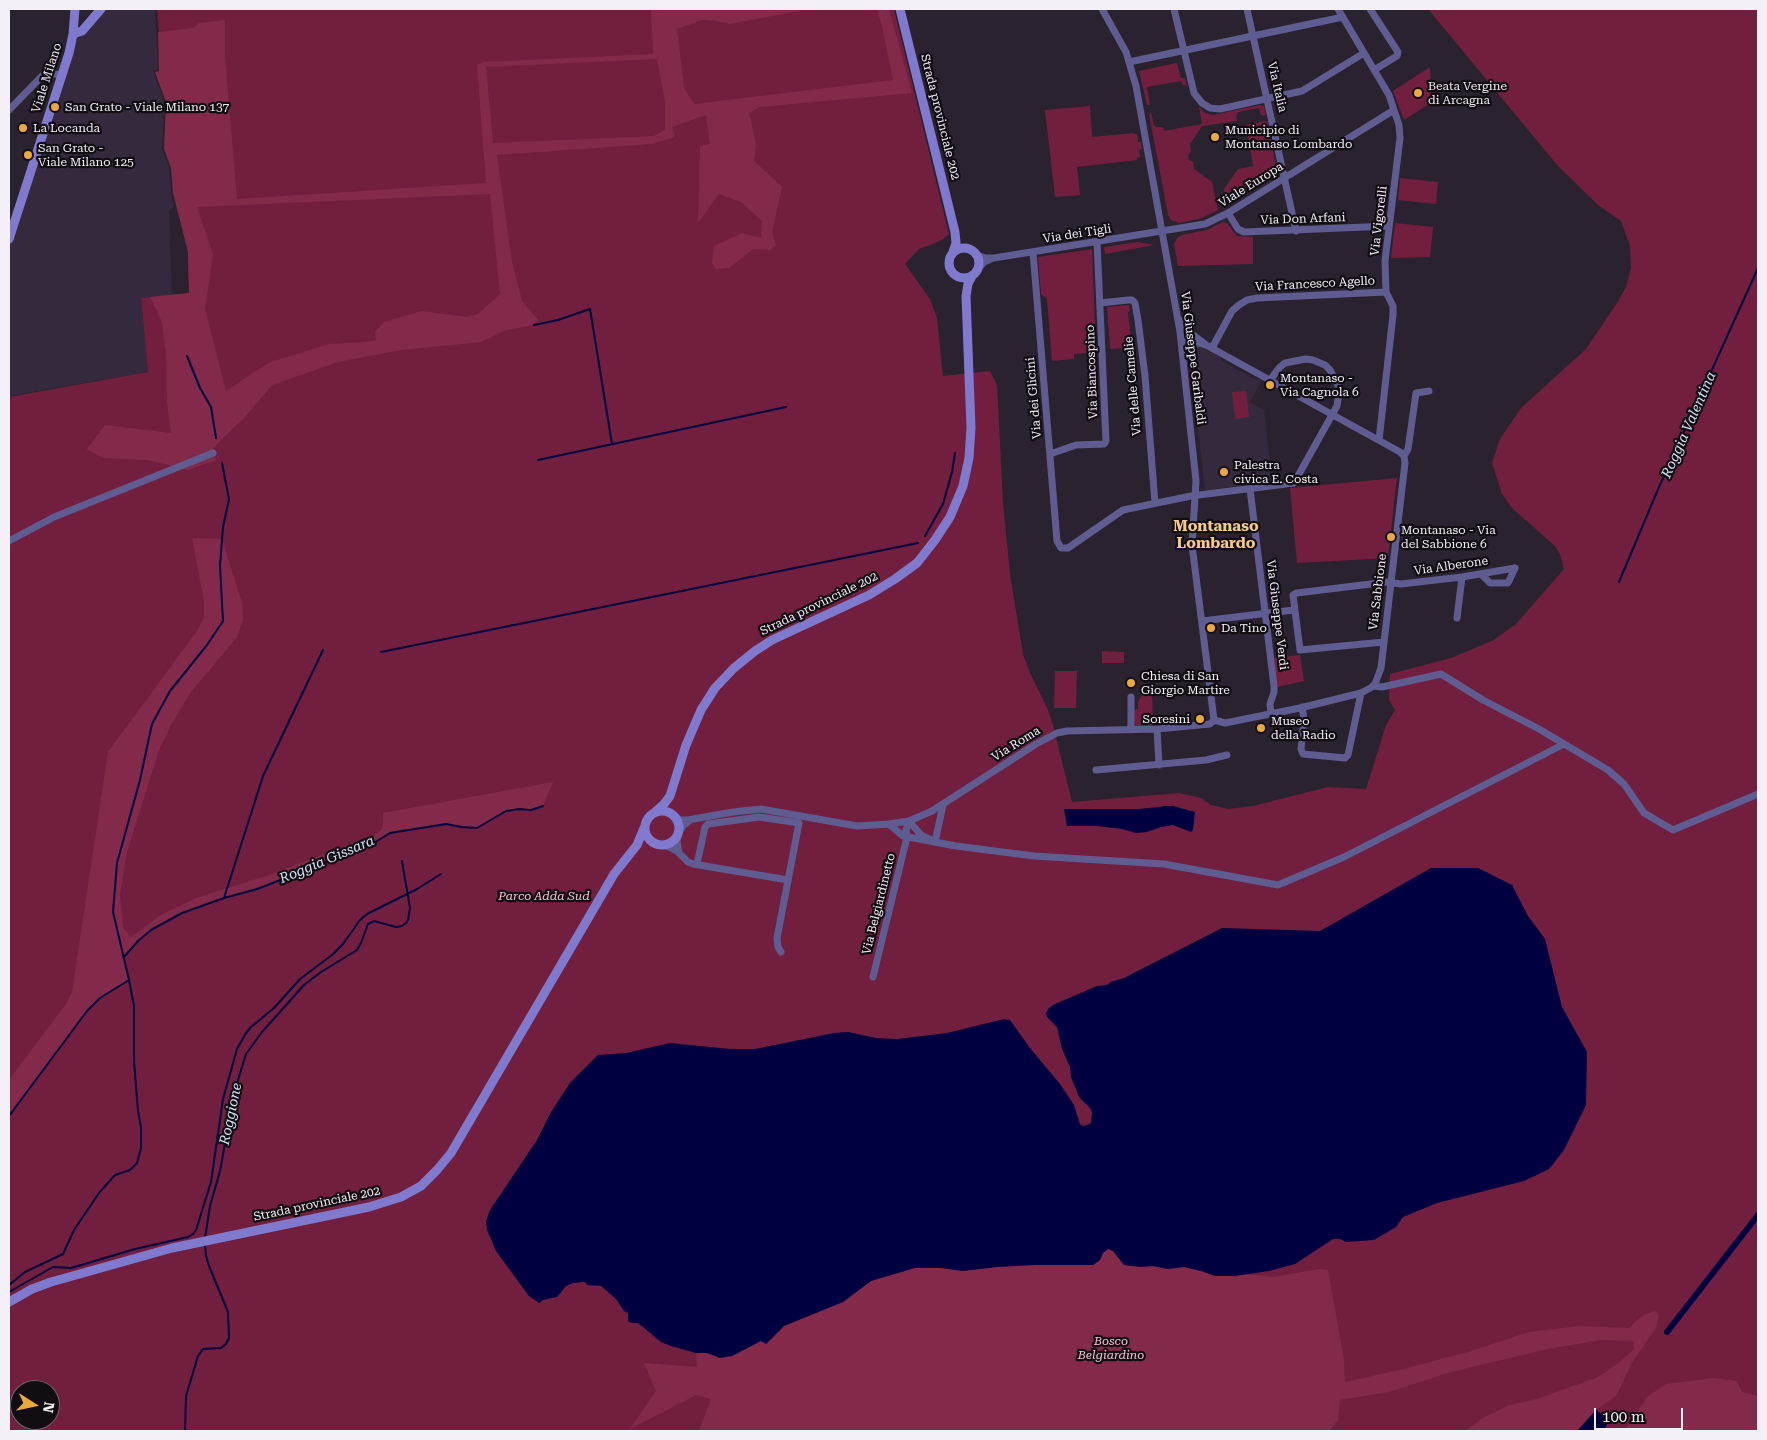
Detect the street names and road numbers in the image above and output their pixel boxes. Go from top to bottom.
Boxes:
street label: Viale Milano [29,41,65,115]
street label: Strada provinciale 202 [917,53,963,181]
street label: Via Italia [1264,60,1290,114]
street label: Viale Europa [1216,159,1286,211]
street label: Via Vigorelli [1368,185,1390,257]
street label: Via Don Arfani [1260,210,1346,228]
street label: Via dei Tigli [1042,221,1112,247]
street label: Via Francesco Agello [1255,274,1375,294]
street label: Via Giuseppe Garibaldi [1178,291,1208,425]
street label: Via Biancospino [1083,325,1101,419]
street label: Via delle Camelie [1121,336,1145,436]
street label: Via dei Glicini [1023,357,1045,439]
street label: Via Sabbione [1366,553,1390,631]
street label: Via Alberone [1413,554,1489,578]
street label: Via Giuseppe Verdi [1263,559,1291,671]
street label: Strada provinciale 202 [758,569,880,639]
street label: Via Roma [989,723,1043,765]
street label: Via Belgiardinetto [859,852,899,956]
street label: Strada provinciale 202 [252,1184,382,1224]

